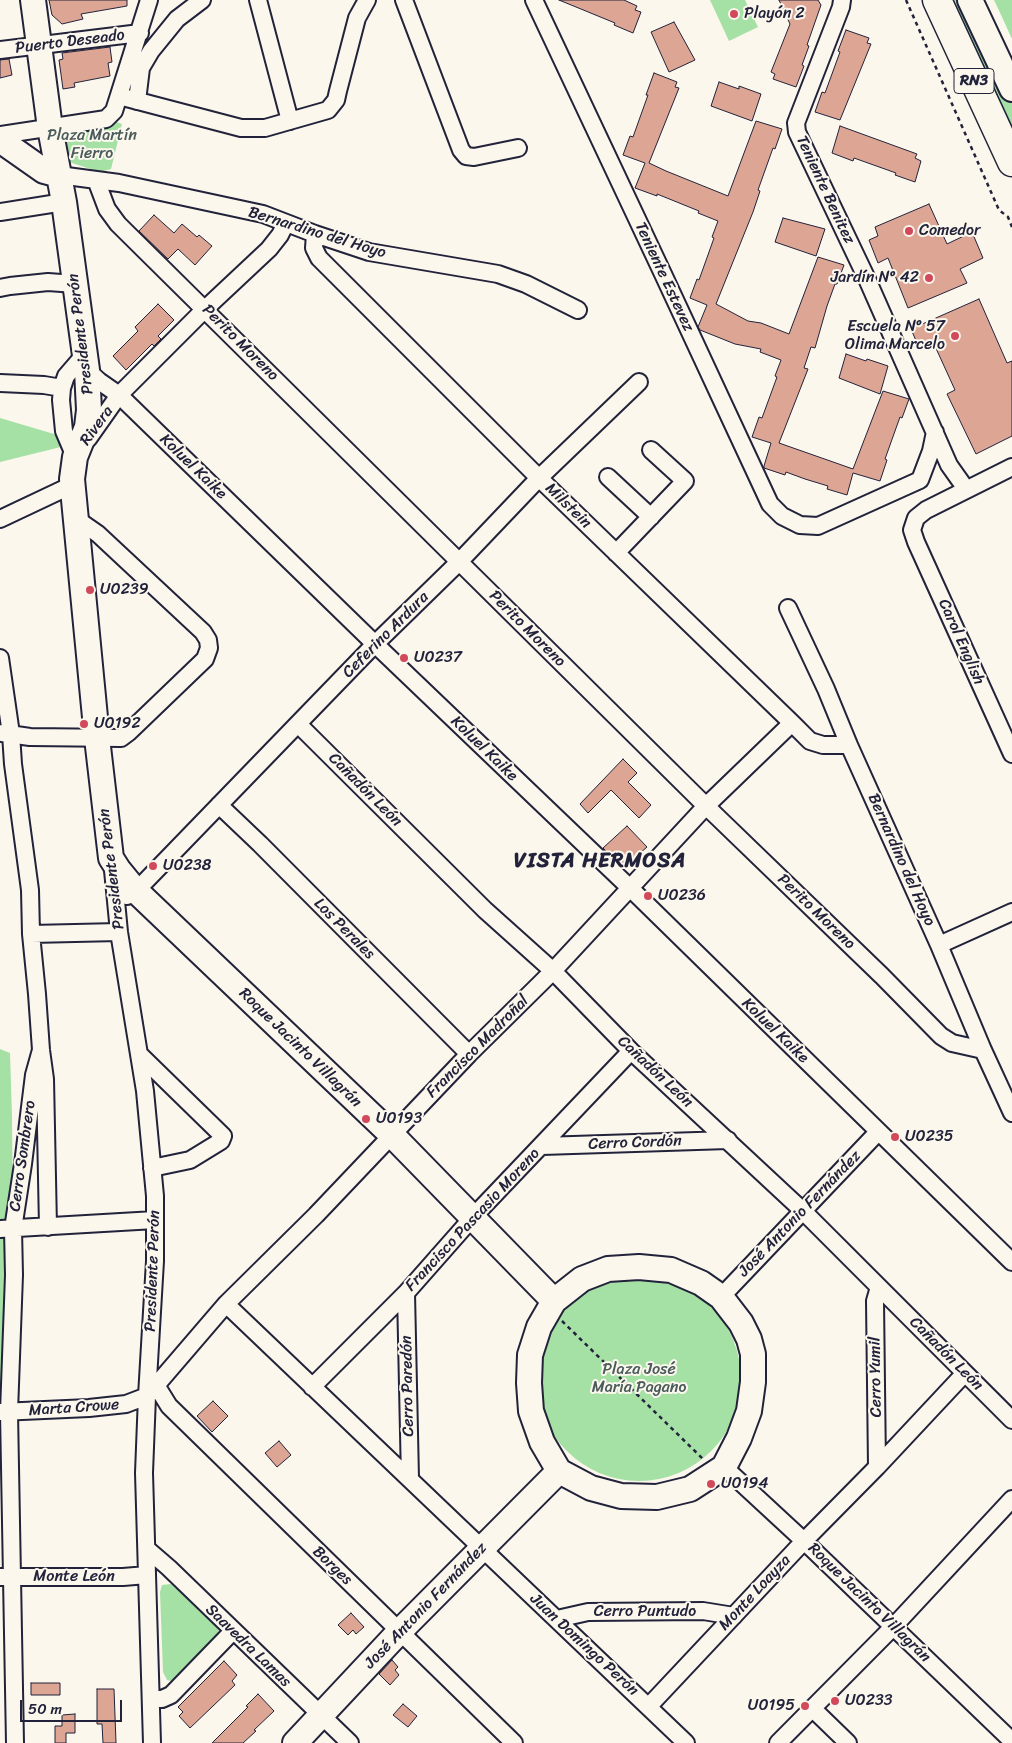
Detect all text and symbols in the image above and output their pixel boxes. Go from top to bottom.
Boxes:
place label: Playón 2 [744,4,805,24]
marker: Playón 2 [728,8,740,20]
street label: Puerto Deseado [14,26,126,58]
road number: RN3 [954,68,994,94]
park label: Plaza Martín Fierro [47,126,137,164]
street label: Teniente Benitez [791,133,859,247]
street label: Bernardino del Hoyo [246,203,388,263]
street label: Teniente Estevez [630,219,698,335]
place label: Comedor [919,221,981,241]
marker: Comedor [903,225,915,237]
place label: Jardín Nº 42 [831,268,919,288]
street label: Presidente Perón [64,272,98,396]
marker: Jardín Nº 42 [923,272,935,284]
street label: Perito Moreno [198,301,282,385]
place label: Escuela Nº 57 Olima Marcelo [845,317,945,355]
marker: Escuela Nº 57 Olima Marcelo [949,330,961,342]
street label: Rivera [76,402,118,450]
street label: Koluel Kaike [155,430,231,504]
street label: Milstein [541,479,595,533]
place label: U0239 [100,580,149,600]
marker: U0239 [84,584,96,596]
street label: Perito Moreno [485,587,569,671]
street label: Ceferino Ardura [339,588,433,682]
street label: Carol English [934,596,988,688]
place label: U0237 [414,648,462,668]
marker: U0237 [398,652,410,664]
street label: Koluel Kaike [446,712,522,786]
place label: U0192 [94,714,141,734]
marker: U0192 [78,718,90,730]
street label: Cañadón León [324,749,406,831]
street label: Bernardino del Hoyo [863,791,939,929]
street label: Presidente Perón [95,807,129,931]
district label: VISTA HERMOSA [513,849,687,875]
place label: U0238 [163,856,211,876]
marker: U0238 [147,860,159,872]
street label: Perito Moreno [773,870,859,954]
place label: U0236 [658,886,706,906]
marker: U0236 [642,890,654,902]
street label: Los Perales [309,894,379,964]
street label: Roque Jacinto Villagrán [235,984,365,1112]
street label: Francisco Madroñal [423,992,533,1102]
street label: Koluel Kaike [737,994,813,1068]
street label: Cañadón León [613,1032,697,1112]
street label: Cerro Sombrero [6,1099,40,1213]
place label: U0193 [376,1109,422,1129]
marker: U0193 [360,1113,372,1125]
place label: U0235 [905,1127,953,1147]
marker: U0235 [889,1131,901,1143]
street label: Cerro Cordón [588,1132,682,1154]
street label: Francisco Pascasio Moreno [402,1144,544,1296]
street label: José Antonio Fernández [735,1147,865,1281]
street label: Presidente Perón [141,1210,165,1332]
street label: Cañadón León [905,1313,987,1395]
street label: Cerro Paredón [398,1335,418,1437]
street label: Cerro Yumil [866,1337,886,1417]
park label: Plaza José María Pagano [592,1360,686,1398]
street label: Marta Crowe [28,1395,120,1421]
place label: U0194 [721,1474,768,1494]
marker: U0194 [705,1478,717,1490]
street label: José Antonio Fernández [361,1539,491,1673]
street label: Roque Jacinto Villagrán [804,1539,934,1667]
street label: Borges [308,1543,356,1589]
street label: Monte Loayza [715,1551,795,1635]
street label: Monte León [33,1567,115,1587]
street label: Juan Domingo Perón [526,1590,642,1700]
street label: Saavedra Lamas [201,1600,295,1692]
street label: Cerro Puntudo [594,1602,696,1622]
scale bar [22,1690,125,1722]
place label: U0233 [845,1691,893,1711]
marker: U0233 [829,1695,841,1707]
text: 50 m [28,1696,62,1722]
place label: U0195 [748,1696,795,1716]
marker: U0195 [799,1700,811,1712]

